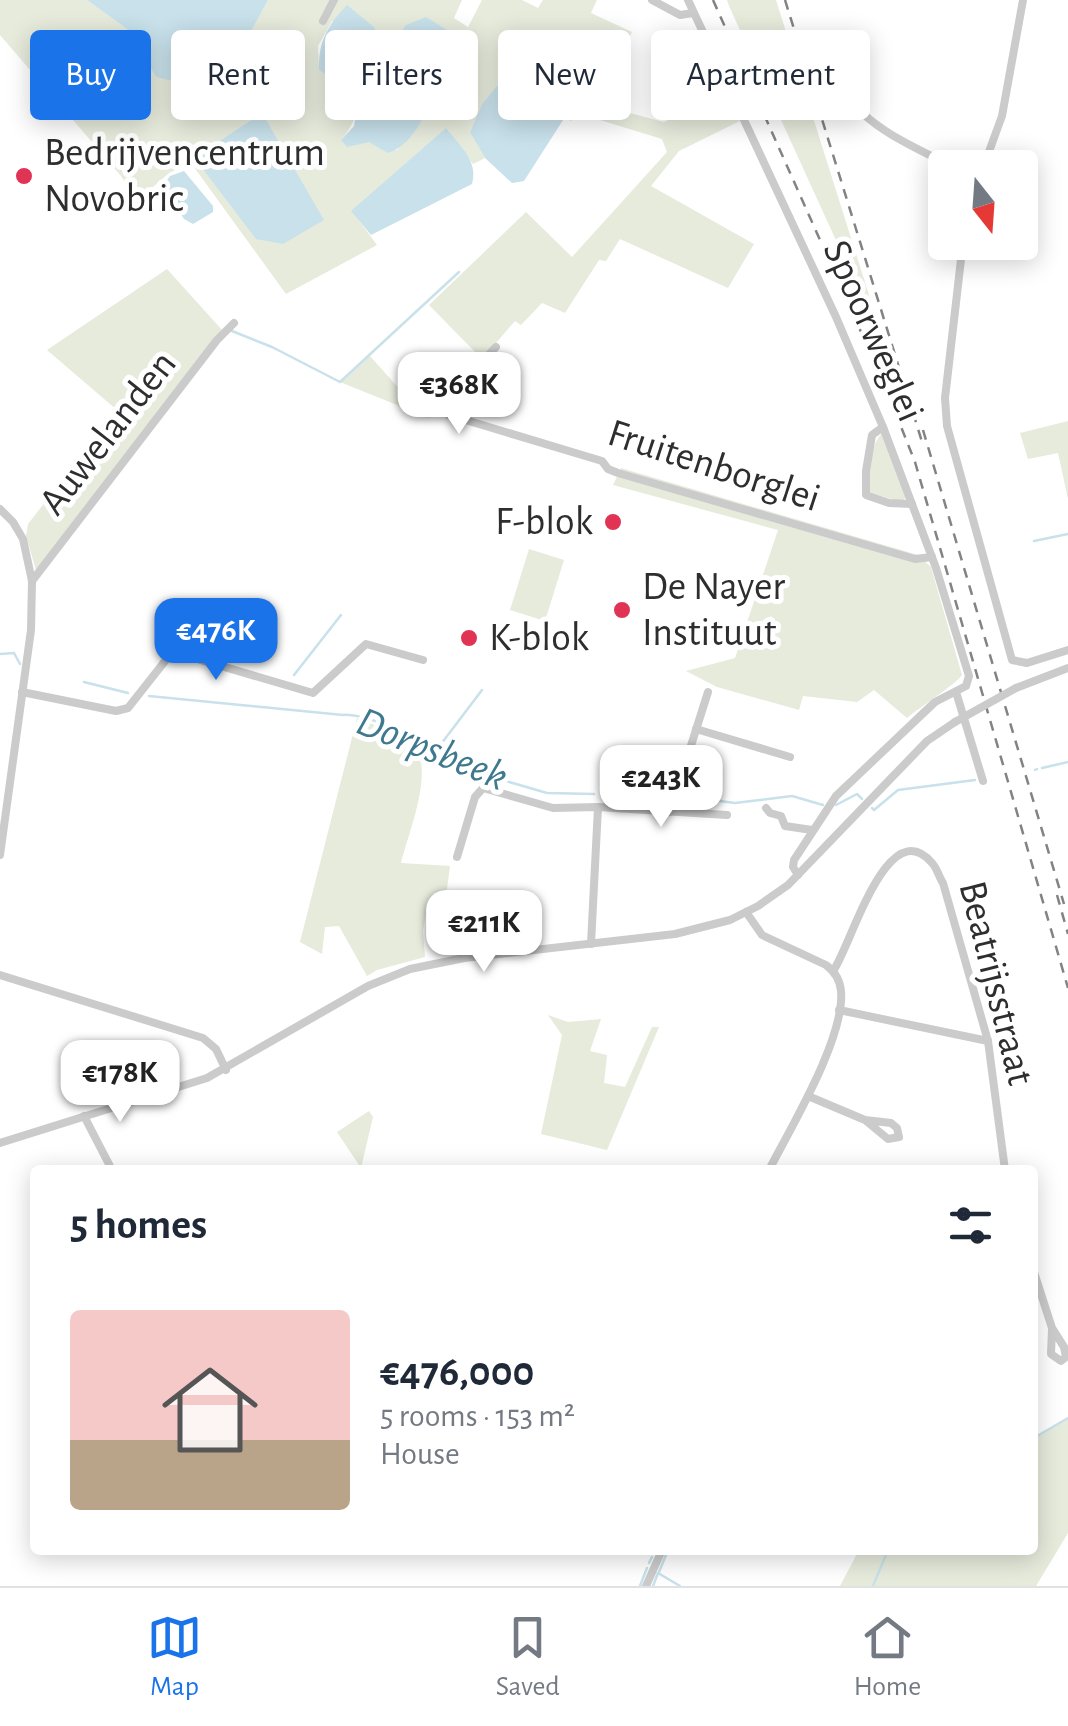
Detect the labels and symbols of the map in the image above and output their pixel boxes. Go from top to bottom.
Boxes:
place label: Bedrijvencentrum Novobric [44,133,325,219]
north arrow [928,150,1038,260]
marker: Bedrijvencentrum Novobric [13,165,35,187]
street label: Spoorweglei [815,235,931,427]
street label: Auwelanden [32,344,184,522]
pin: €368K [389,352,529,437]
street label: Fruitenborglei [603,413,825,519]
place label: F-blok [495,502,593,542]
marker: F-blok [602,511,624,533]
place label: De Nayer Instituut [642,567,785,653]
pin: €476K [146,598,286,683]
marker: De Nayer Instituut [611,599,633,621]
place label: K-blok [489,618,589,658]
marker: K-blok [458,627,480,649]
water label: Dorpsbeek [350,700,513,799]
pin: €243K [591,745,731,830]
street label: Beatrijsstraat [951,877,1041,1089]
pin: €211K [414,890,554,975]
pin: €178K [50,1040,190,1125]

